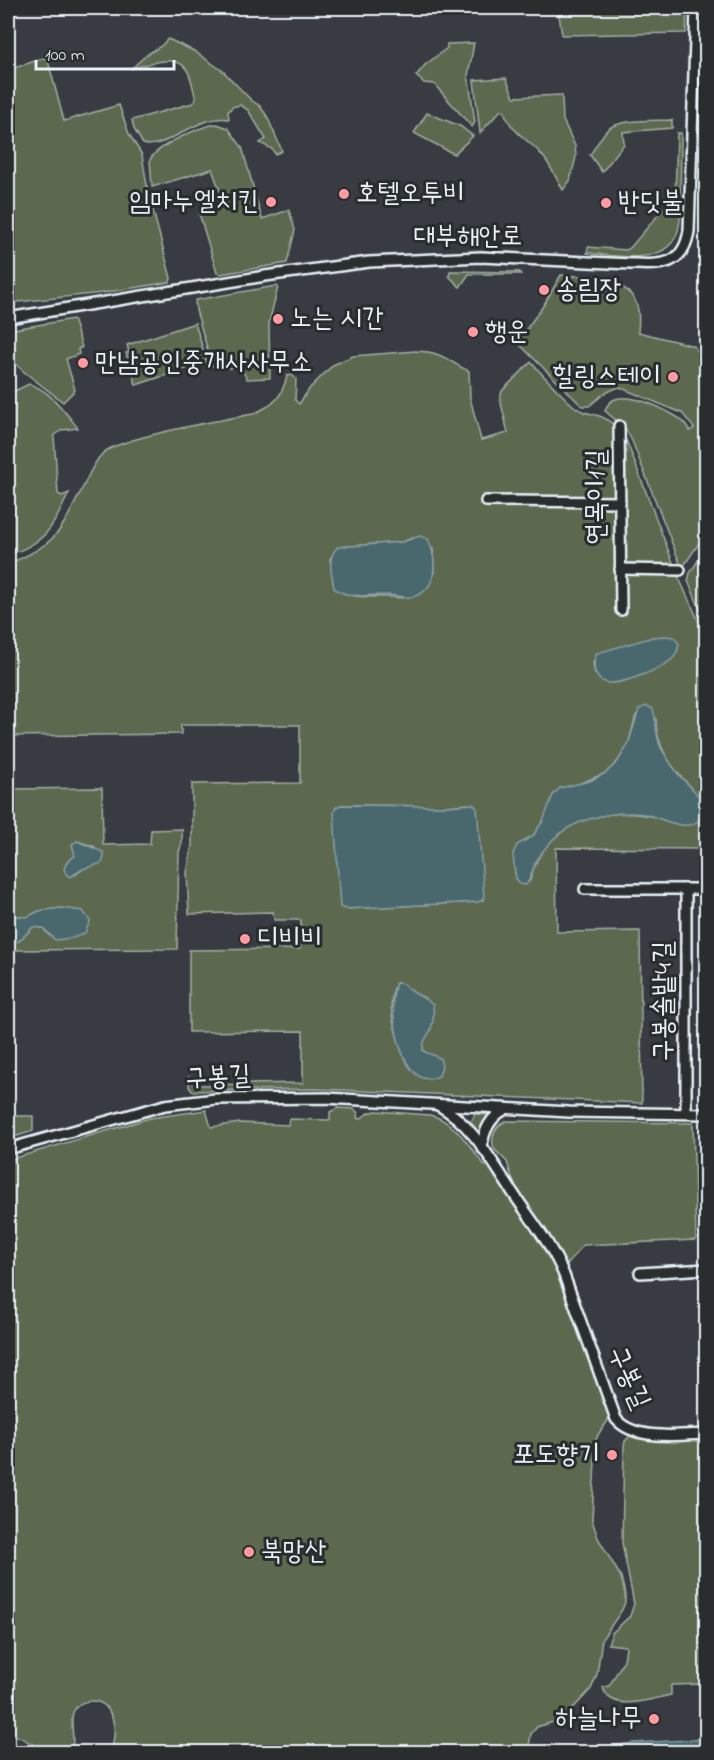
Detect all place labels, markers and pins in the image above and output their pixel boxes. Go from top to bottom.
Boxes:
place label: 호텔오투비 [356,175,465,214]
place label: 임마누엘치킨 [129,183,259,222]
place label: 반딧불 [618,184,683,223]
marker: 호텔오투비 [337,187,351,201]
marker: 임마누엘치킨 [264,195,278,209]
marker: 반딧불 [599,196,613,210]
place label: 송림장 [556,271,621,310]
marker: 송림장 [537,283,551,297]
place label: 노는 시간 [290,300,384,339]
marker: 노는 시간 [271,312,285,326]
place label: 행운 [485,313,528,352]
marker: 행운 [466,325,480,339]
place label: 만남공인중개사사무소 [95,344,312,383]
marker: 만남공인중개사사무소 [76,356,90,370]
place label: 힐링스테이 [552,358,661,397]
marker: 힐링스테이 [666,370,680,384]
place label: 디비비 [257,920,322,959]
marker: 디비비 [238,932,252,946]
place label: 포도향기 [513,1436,600,1475]
marker: 포도향기 [605,1448,619,1462]
place label: 북망산 [261,1533,326,1572]
marker: 북망산 [242,1545,256,1559]
place label: 하늘나무 [555,1700,642,1739]
marker: 하늘나무 [647,1712,661,1726]

